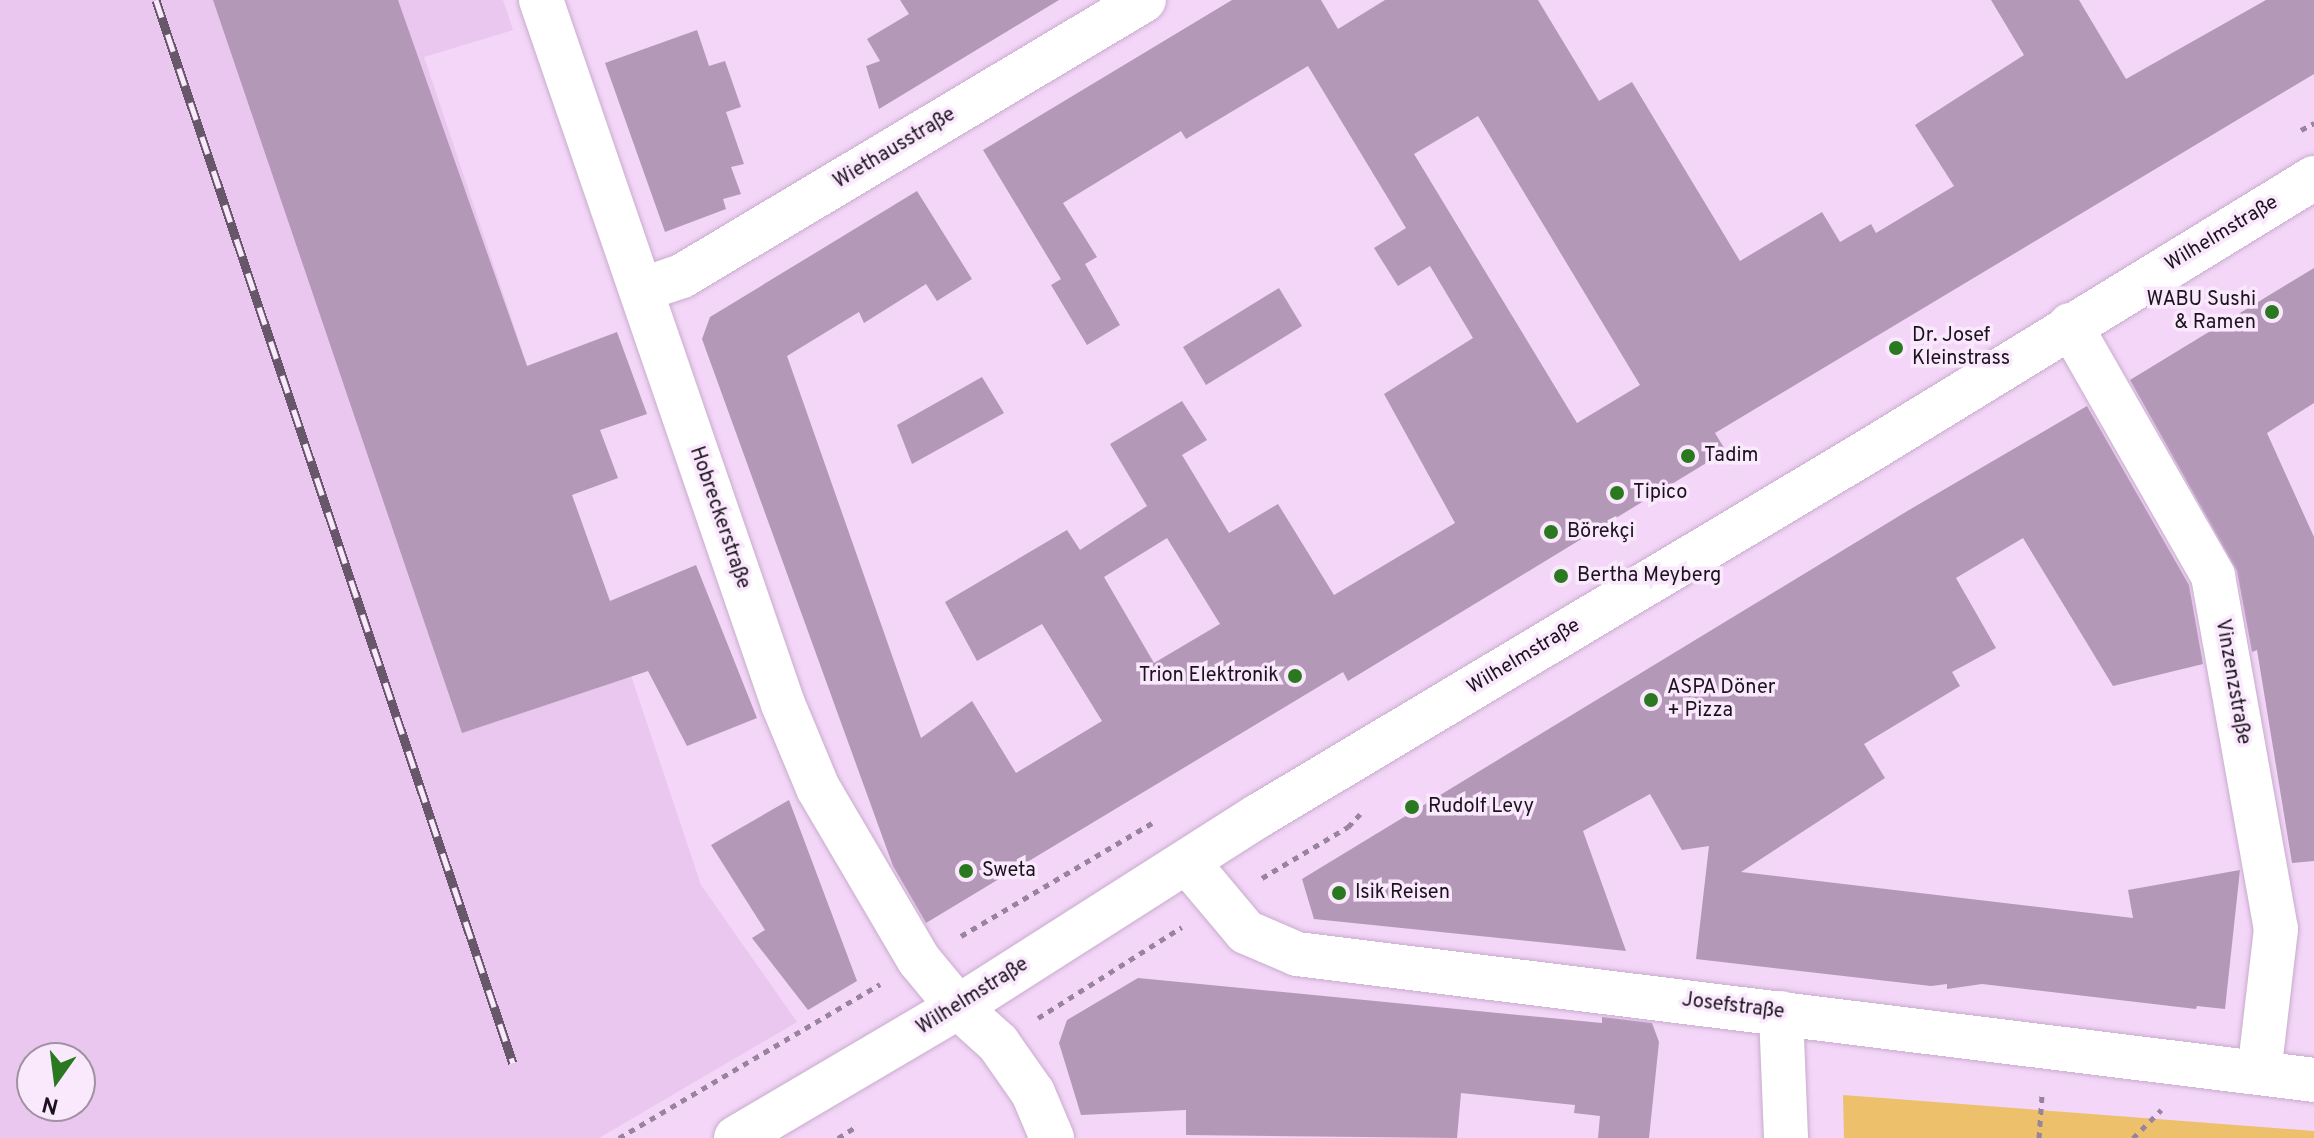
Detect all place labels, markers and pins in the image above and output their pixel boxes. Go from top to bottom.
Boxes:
place label: WABU Sushi & Ramen [2147,288,2256,335]
marker: WABU Sushi & Ramen [2263,303,2281,321]
place label: Dr. Josef Kleinstrass [1912,324,2010,371]
marker: Dr. Josef Kleinstrass [1887,339,1905,357]
place label: Tadim [1704,444,1758,468]
marker: Tadim [1679,447,1697,465]
place label: Tipico [1633,481,1687,505]
marker: Tipico [1608,484,1626,502]
place label: Börekçi [1567,520,1635,544]
marker: Börekçi [1542,523,1560,541]
place label: Bertha Meyberg [1577,564,1721,588]
marker: Bertha Meyberg [1552,567,1570,585]
place label: Trion Elektronik [1139,664,1279,688]
marker: Trion Elektronik [1286,667,1304,685]
place label: ASPA Döner + Pizza [1667,676,1776,723]
marker: ASPA Döner + Pizza [1642,691,1660,709]
place label: Rudolf Levy [1428,795,1534,819]
marker: Rudolf Levy [1403,798,1421,816]
place label: Sweta [982,859,1036,883]
marker: Sweta [957,862,975,880]
place label: Isik Reisen [1355,881,1450,905]
marker: Isik Reisen [1330,884,1348,902]

